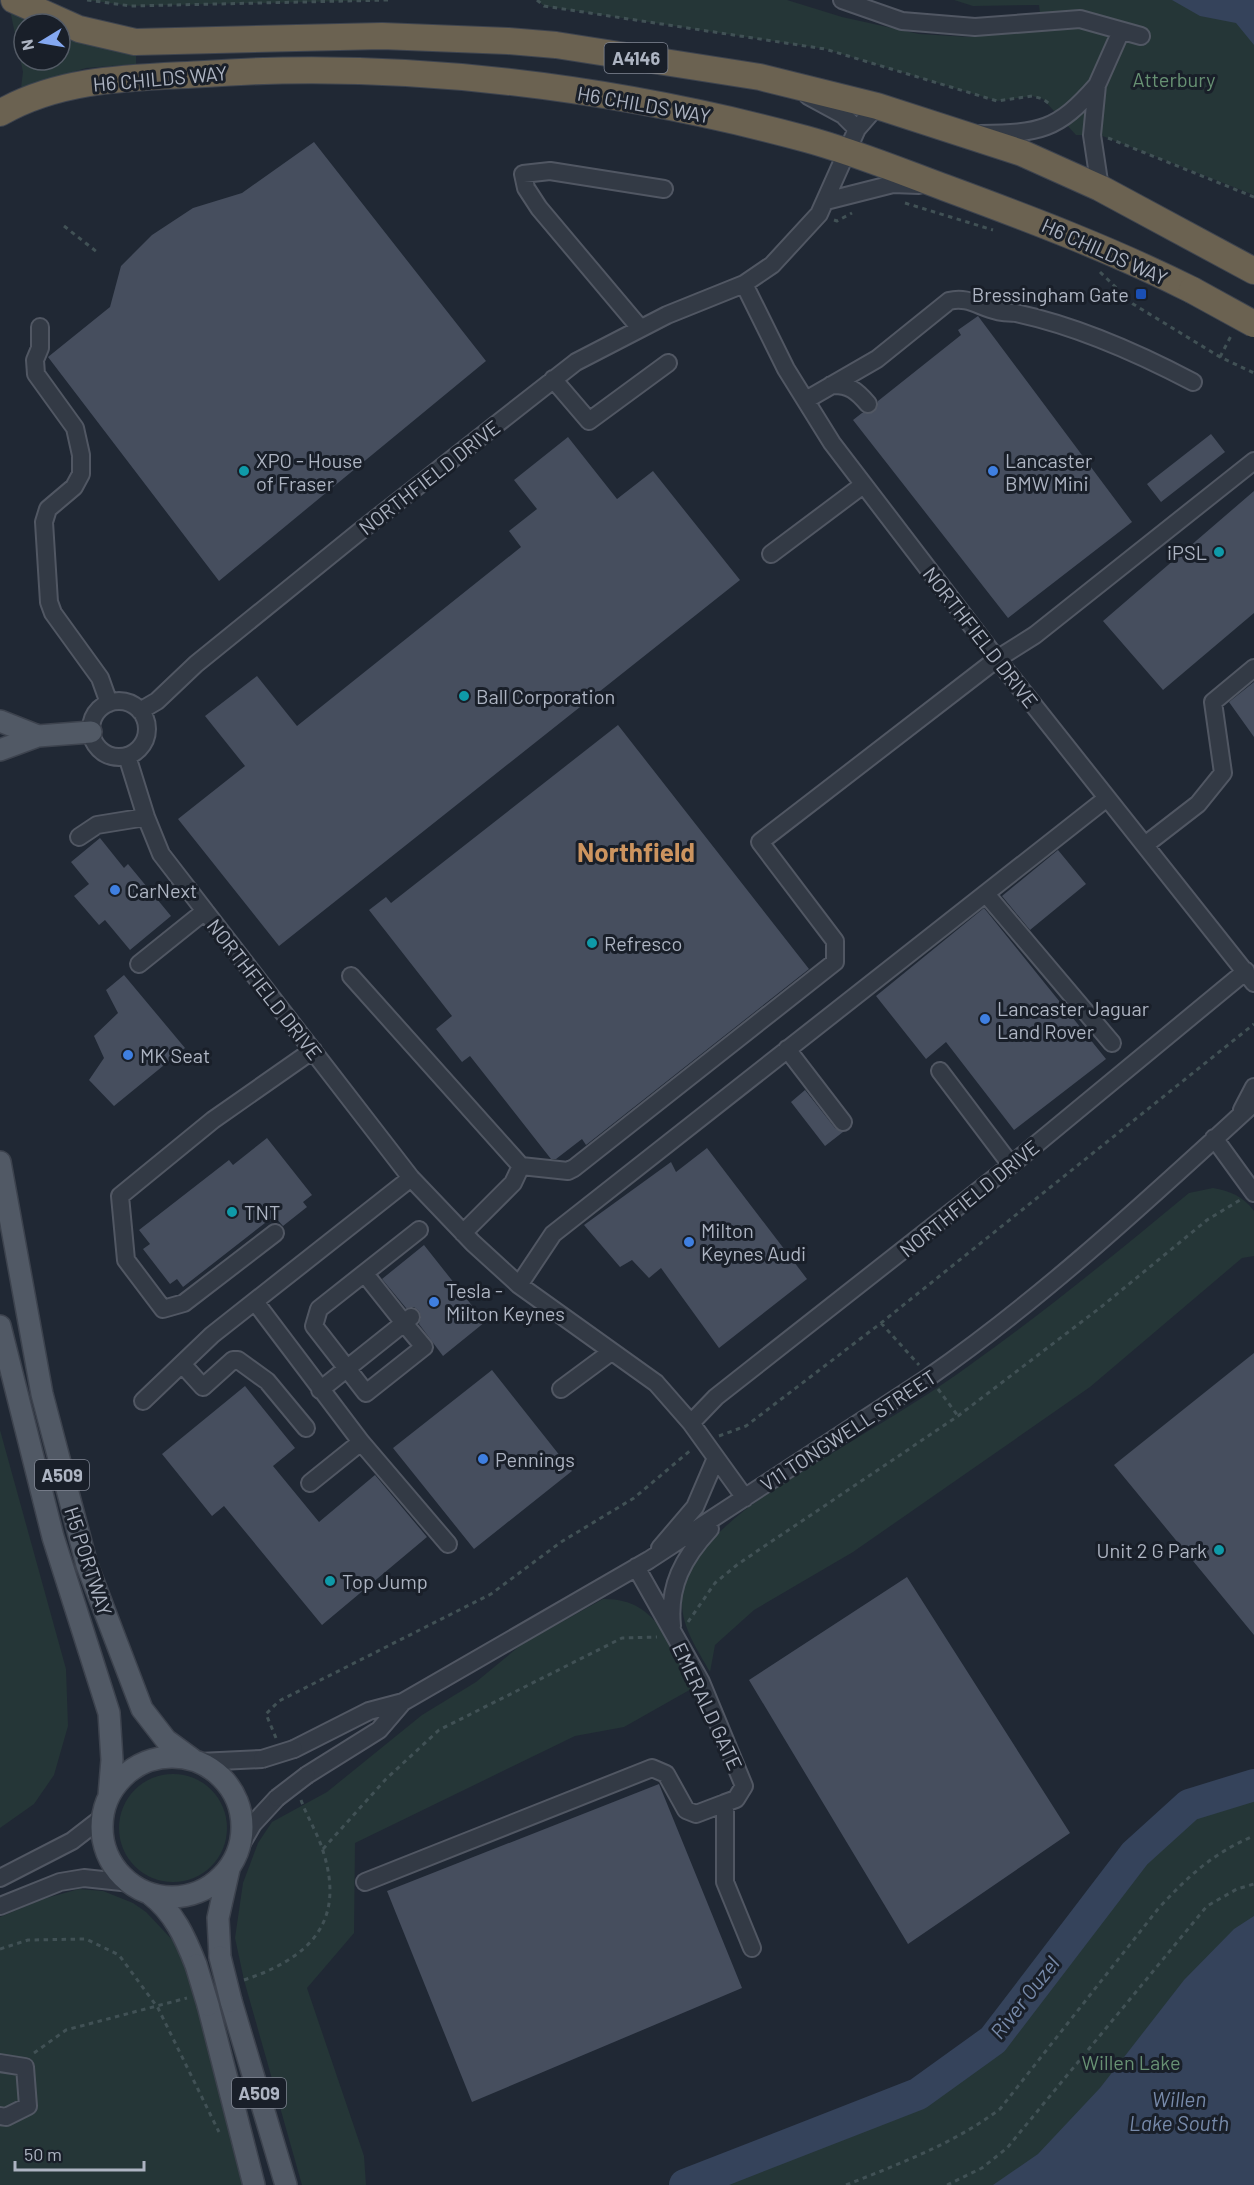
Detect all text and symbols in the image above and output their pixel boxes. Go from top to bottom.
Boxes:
north arrow [12,12,72,72]
text: N [16,38,37,52]
road number: A4146 [604,43,668,73]
street label: H6 CHILDS WAY [92,60,228,96]
park label: Atterbury [1133,67,1215,91]
street label: H6 CHILDS WAY [575,80,713,128]
street label: H6 CHILDS WAY [1038,213,1172,289]
place label: Bressingham Gate [972,282,1129,306]
marker: Bressingham Gate [1134,287,1148,301]
street label: NORTHFIELD DRIVE [354,414,504,540]
place label: XPO - House of Fraser [256,448,363,495]
place label: Lancaster BMW Mini [1005,448,1092,495]
marker: XPO - House of Fraser [237,464,251,478]
marker: Lancaster BMW Mini [986,464,1000,478]
place label: iPSL [1167,540,1207,564]
marker: iPSL [1212,545,1226,559]
street label: NORTHFIELD DRIVE [918,562,1044,712]
place label: Ball Corporation [476,684,615,708]
marker: Ball Corporation [457,689,471,703]
district label: Northfield [577,836,695,867]
place label: CarNext [127,878,197,902]
marker: CarNext [108,883,122,897]
street label: NORTHFIELD DRIVE [202,914,328,1064]
place label: Refresco [604,931,682,955]
marker: Refresco [585,936,599,950]
place label: Lancaster Jaguar Land Rover [997,996,1149,1043]
marker: Lancaster Jaguar Land Rover [978,1012,992,1026]
place label: MK Seat [140,1043,210,1067]
marker: MK Seat [121,1048,135,1062]
street label: NORTHFIELD DRIVE [894,1134,1044,1262]
place label: TNT [244,1200,280,1224]
marker: TNT [225,1205,239,1219]
place label: Milton Keynes Audi [701,1218,806,1265]
marker: Milton Keynes Audi [682,1235,696,1249]
place label: Tesla - Milton Keynes [446,1278,565,1325]
marker: Tesla - Milton Keynes [427,1295,441,1309]
street label: V11 TONGWELL STREET [756,1364,940,1496]
place label: Pennings [495,1447,575,1471]
marker: Pennings [476,1452,490,1466]
road number: A509 [35,1460,89,1490]
street label: H5 PORTWAY [60,1504,118,1618]
place label: Unit 2 G Park [1097,1538,1207,1562]
marker: Unit 2 G Park [1212,1543,1226,1557]
place label: Top Jump [342,1569,428,1593]
marker: Top Jump [323,1574,337,1588]
street label: EMERALD GATE [668,1638,748,1774]
water label: River Ouzel [984,1951,1064,2043]
park label: Willen Lake [1081,2050,1181,2074]
road number: A509 [232,2078,286,2108]
water label: Willen Lake South [1129,2086,1229,2135]
scale bar [15,2134,144,2172]
text: 50 m [24,2143,62,2165]

